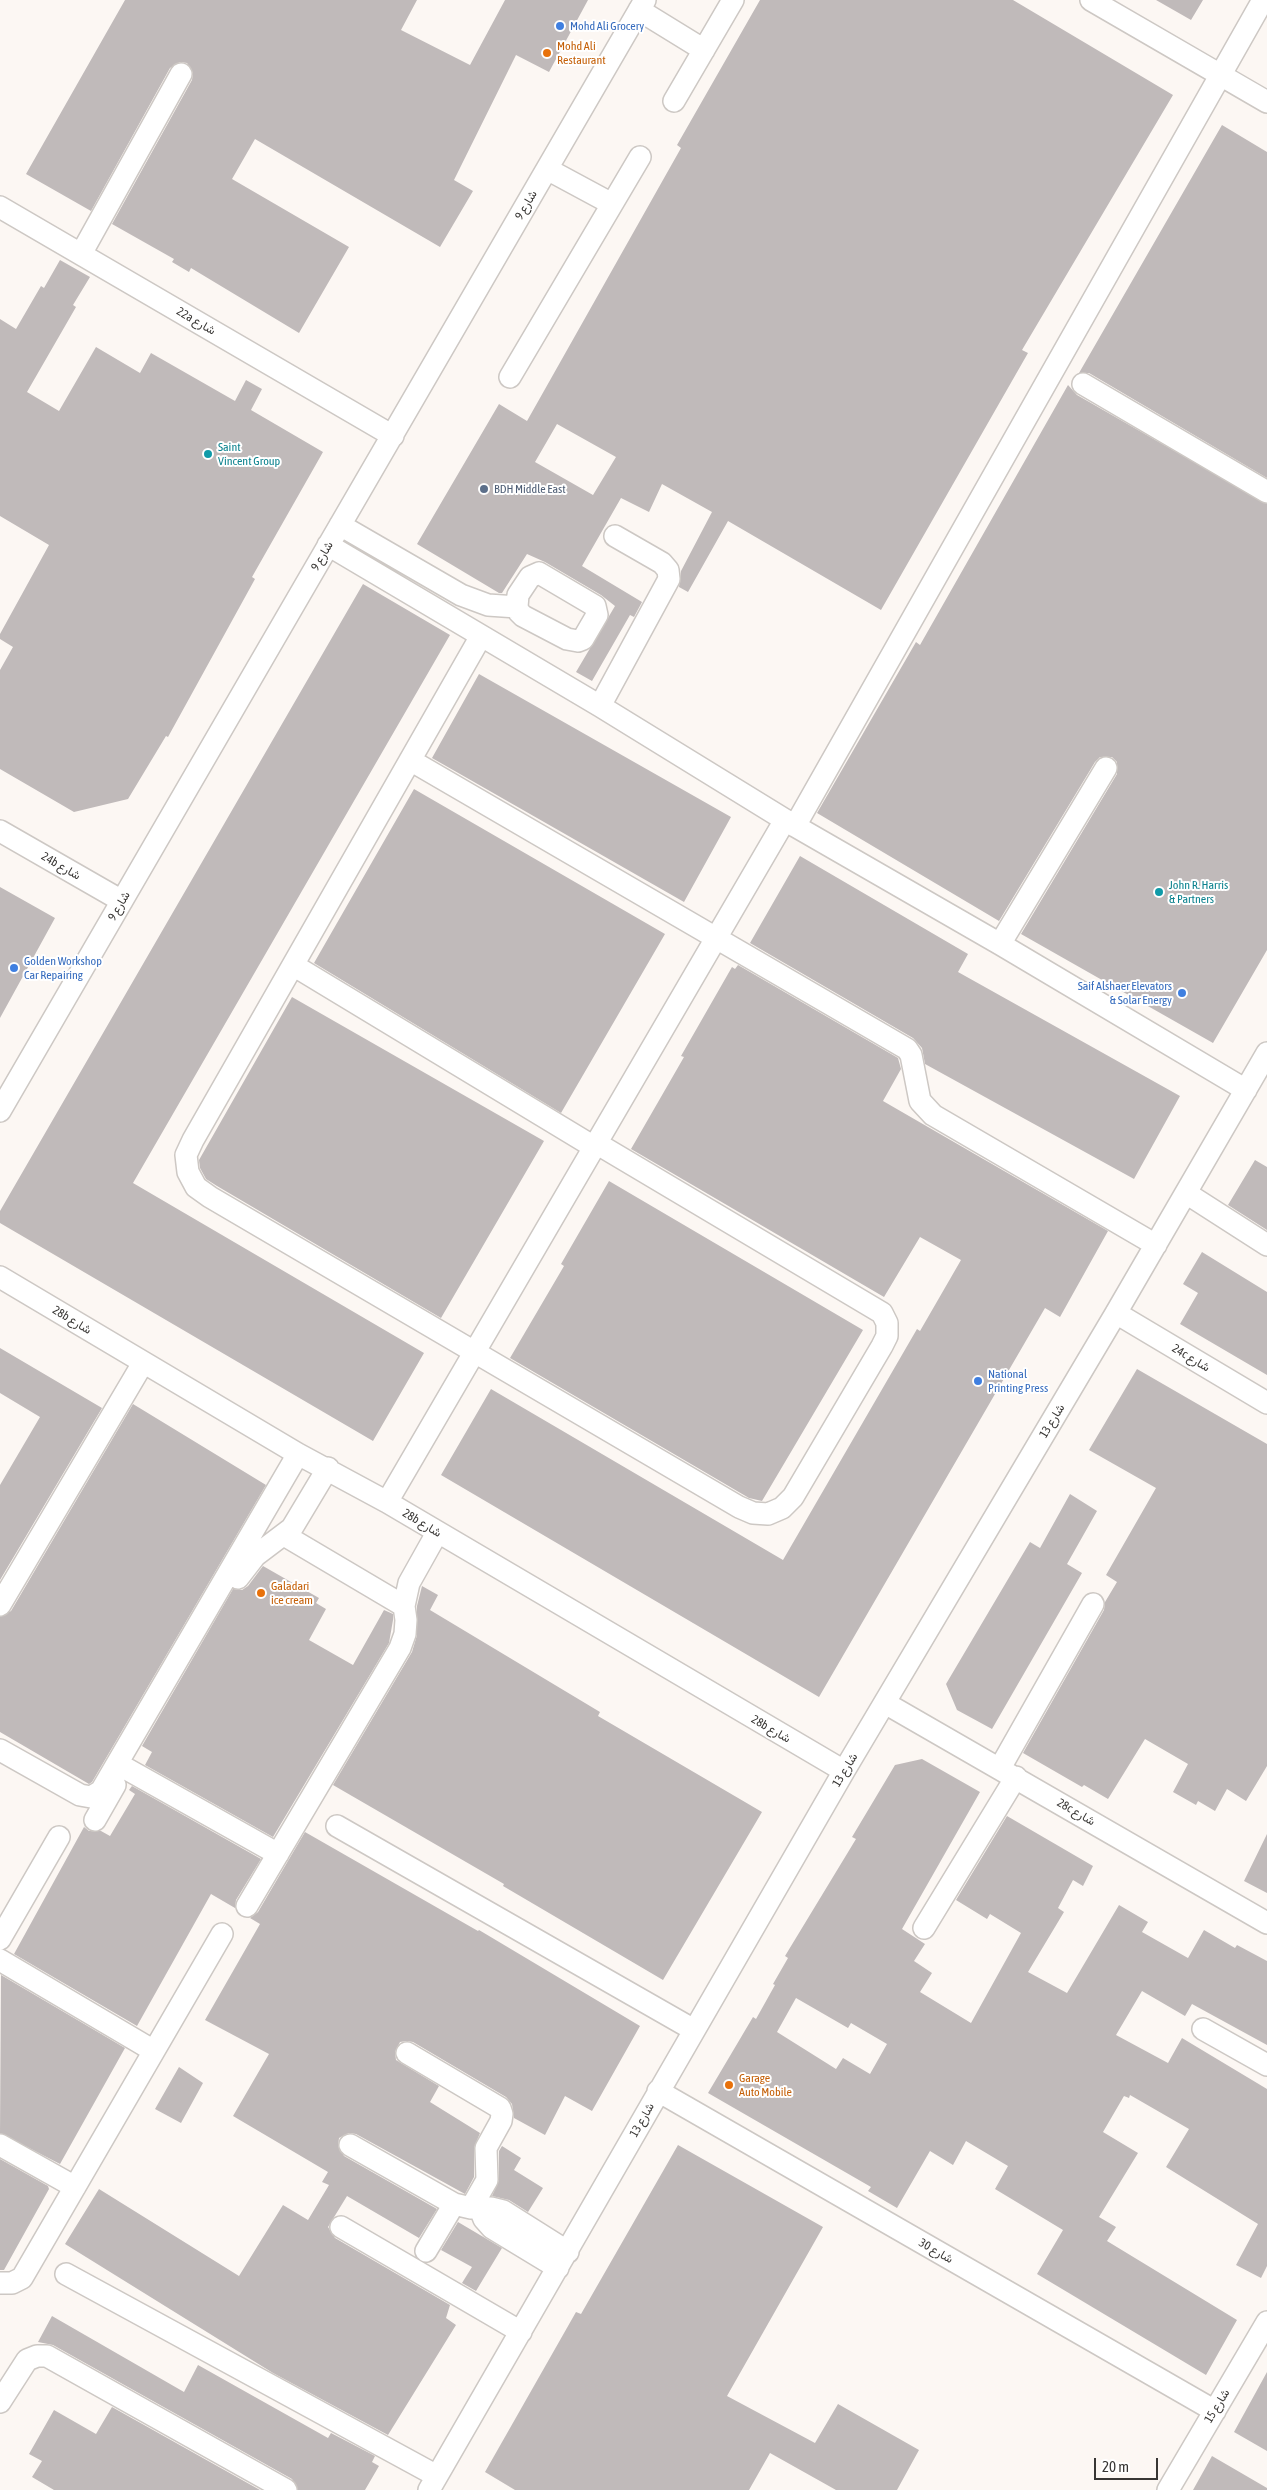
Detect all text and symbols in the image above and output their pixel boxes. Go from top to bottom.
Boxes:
place label: Mohd Ali Grocery [570,19,644,33]
marker: Mohd Ali Grocery [554,20,566,32]
place label: Mohd Ali Restaurant [557,39,606,67]
marker: Mohd Ali Restaurant [541,47,553,59]
street label: شارع 9 [512,188,540,222]
street label: 22a شارع [174,304,218,338]
place label: Saint Vincent Group [218,440,280,468]
marker: Saint Vincent Group [202,448,214,460]
place label: BDH Middle East [494,482,566,496]
marker: BDH Middle East [478,483,490,495]
street label: شارع 9 [308,539,336,573]
street label: 24b شارع [39,849,83,883]
place label: John R. Harris & Partners [1169,878,1228,906]
marker: John R. Harris & Partners [1153,886,1165,898]
street label: شارع 9 [105,889,133,923]
place label: Golden Workshop Car Repairing [24,954,102,982]
marker: Golden Workshop Car Repairing [8,962,20,974]
place label: Saif Alshaer Elevators & Solar Energy [1078,979,1172,1007]
marker: Saif Alshaer Elevators & Solar Energy [1176,987,1188,999]
street label: 28b شارع [50,1303,94,1337]
street label: 24c شارع [1170,1341,1212,1375]
place label: National Printing Press [988,1367,1048,1395]
marker: National Printing Press [972,1375,984,1387]
street label: شارع 13 [1036,1401,1068,1441]
street label: 28b شارع [400,1506,444,1540]
place label: Galadari ice cream [271,1579,313,1607]
marker: Galadari ice cream [255,1587,267,1599]
street label: 28b شارع [749,1712,793,1746]
street label: شارع 13 [829,1750,861,1790]
street label: 28c شارع [1054,1795,1098,1829]
place label: Garage Auto Mobile [739,2071,792,2099]
marker: Garage Auto Mobile [723,2079,735,2091]
street label: شارع 13 [627,2100,657,2140]
street label: شارع 30 [916,2235,956,2267]
street label: شارع 15 [1201,2386,1233,2426]
scale bar [1097,2448,1161,2480]
text: 20 m [1102,2458,1129,2475]

